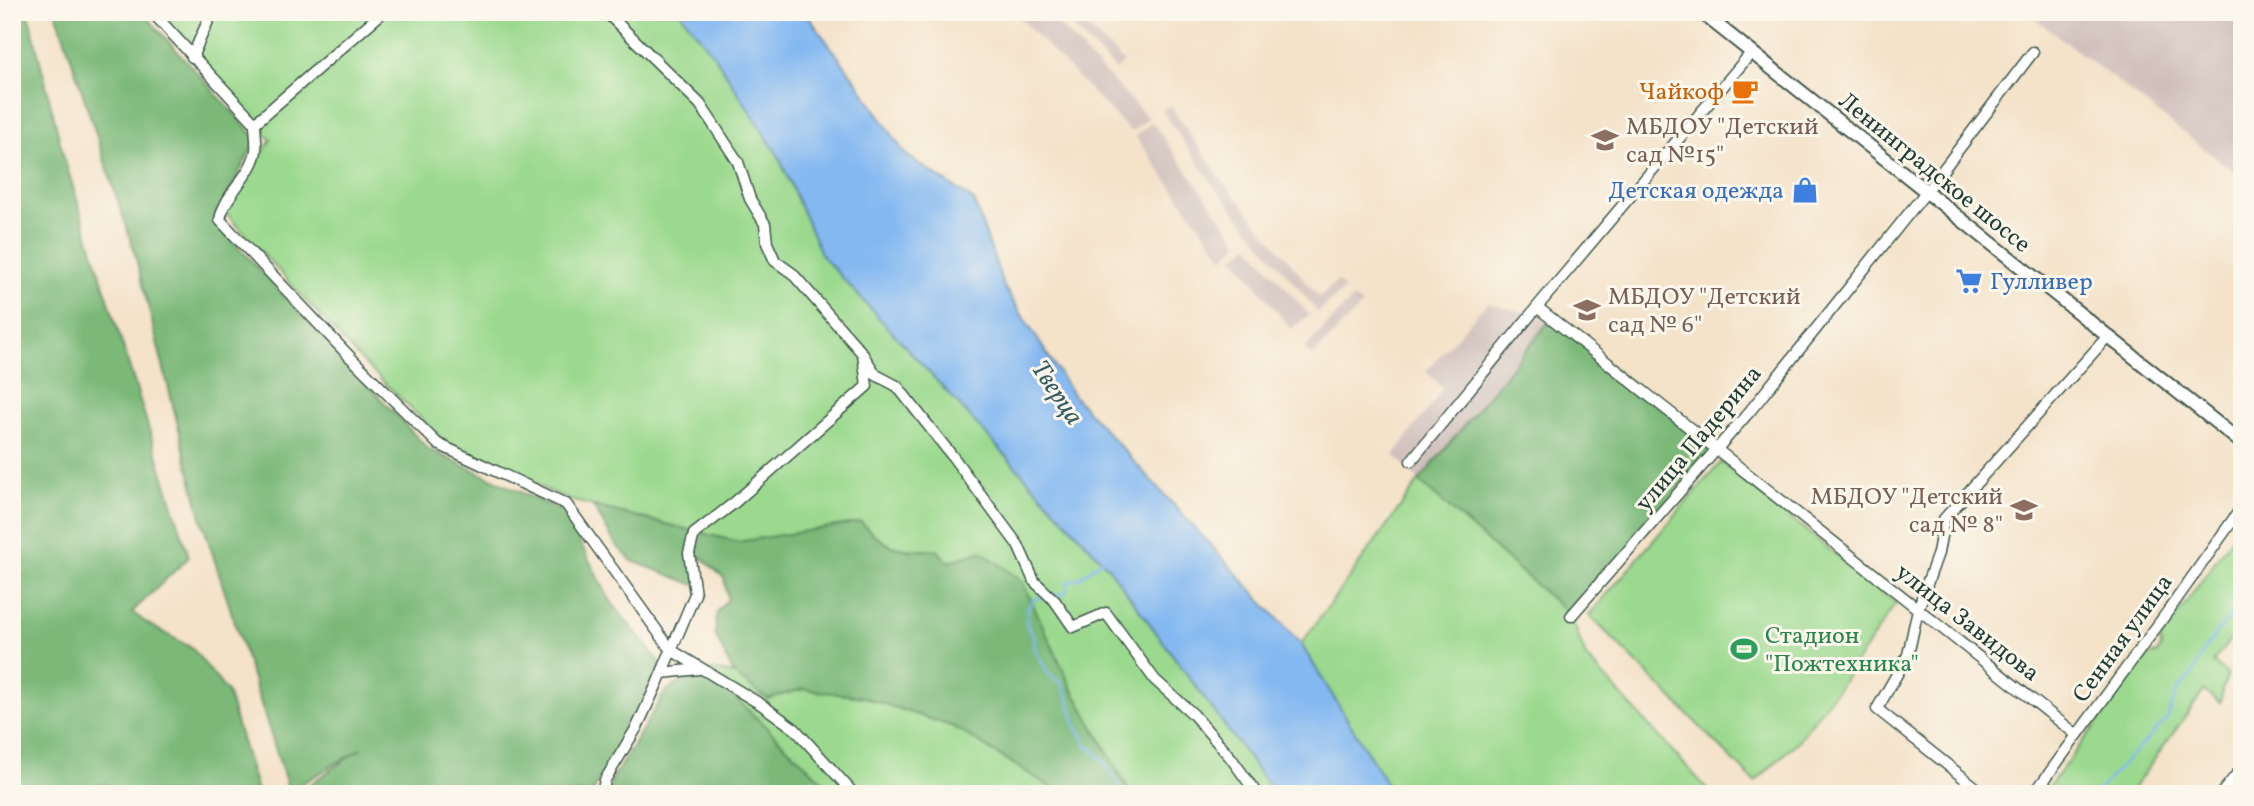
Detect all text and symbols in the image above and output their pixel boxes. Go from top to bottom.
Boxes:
place label: Чайкоф [1639,76,1724,110]
cafe icon: Чайкоф [1730,76,1760,106]
street label: Ленинградское шоссе [1830,85,2037,262]
place label: МБДОУ "Детский сад №15" [1626,111,1819,173]
school or university icon: МБДОУ "Детский сад №15" [1590,125,1620,155]
place label: Детская одежда [1608,175,1784,209]
shop icon: Детская одежда [1790,175,1820,205]
supermarket icon: Гулливер [1954,266,1984,296]
place label: Гулливер [1990,266,2093,300]
place label: МБДОУ "Детский сад № 6" [1608,281,1801,343]
school or university icon: МБДОУ "Детский сад № 6" [1572,295,1602,325]
water label: Тверца [1022,354,1091,433]
street label: улица Падерина [1628,359,1771,520]
place label: МБДОУ "Детский сад № 8" [1810,481,2003,543]
school or university icon: МБДОУ "Детский сад № 8" [2009,495,2039,525]
street label: улица Завидова [1888,556,2046,691]
street label: Сенная улица [2065,568,2182,711]
place label: Стадион "Пожтехника" [1765,620,1919,682]
sports icon: Стадион "Пожтехника" [1729,634,1759,664]

